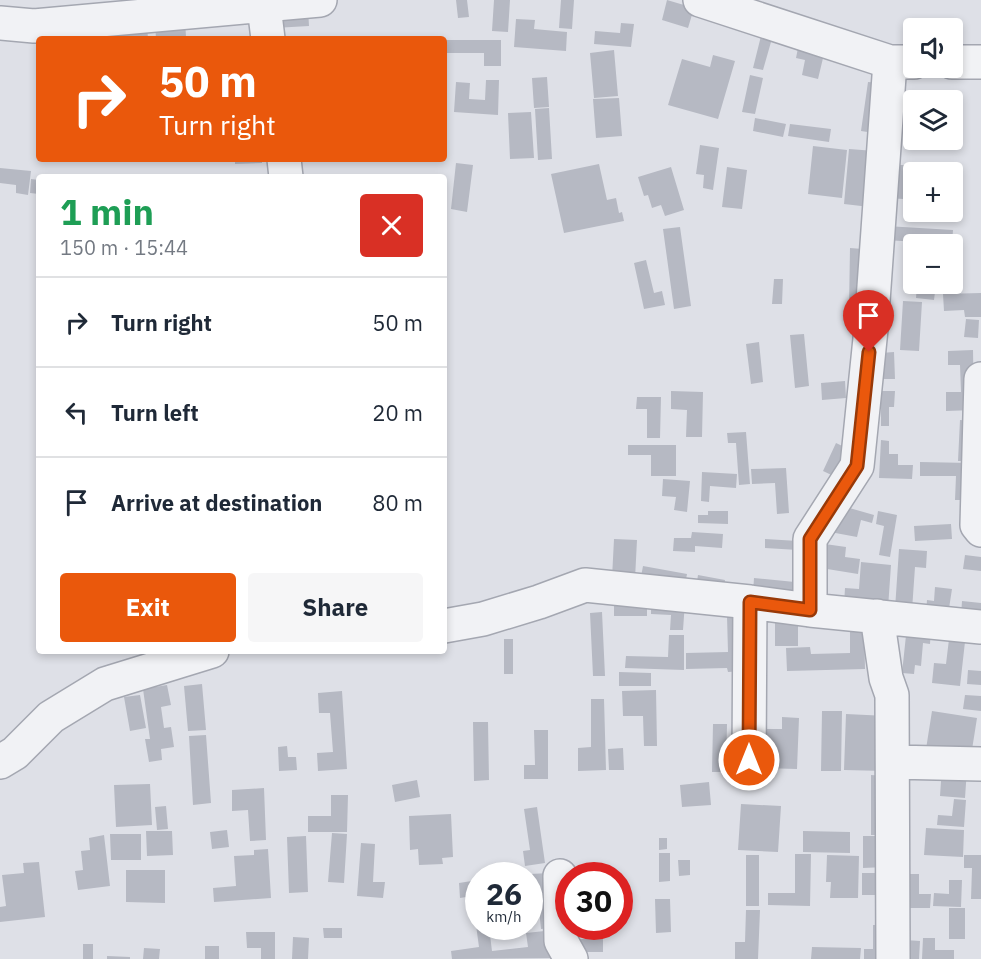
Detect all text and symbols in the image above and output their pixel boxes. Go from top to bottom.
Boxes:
map controls [903,18,963,294]
button: sound [903,18,963,78]
text: 50 m [159,54,257,109]
icon: right [60,60,138,138]
button: layers [903,90,963,150]
text: Turn right [159,107,276,142]
button: + [903,162,963,222]
text: 1 min [60,188,154,235]
button: close [360,194,423,257]
text: 150 m · 15:44 [60,234,188,261]
button: − [903,234,963,294]
pin [843,290,894,352]
icon: arrive [852,299,885,332]
icon: right [60,306,93,339]
text: Turn right [111,308,212,337]
text: 50 m [372,308,423,337]
icon: left [60,396,93,429]
text: Turn left [111,398,199,427]
text: 20 m [372,398,423,427]
icon: arrive [60,486,93,519]
text: Arrive at destination [111,488,322,517]
text: 80 m [372,488,423,517]
button: Exit [60,573,236,642]
button: Share [248,573,423,642]
position arrow [717,728,781,792]
speed limit sign: 30 [555,862,633,940]
text: 26 [486,874,522,913]
text: km/h [486,907,522,926]

